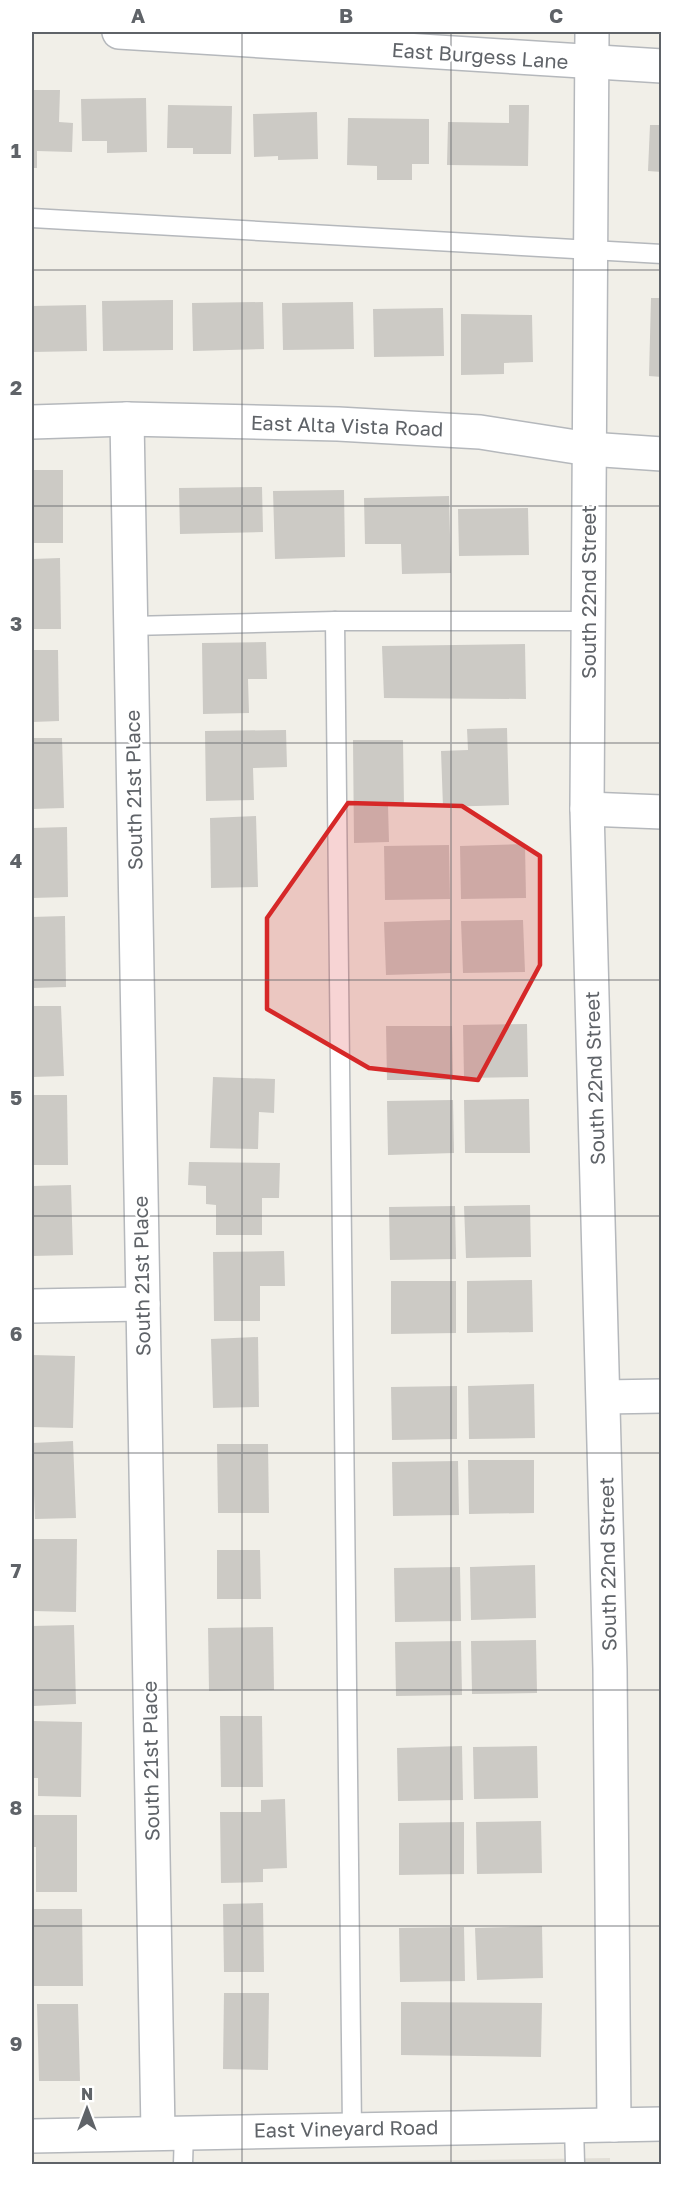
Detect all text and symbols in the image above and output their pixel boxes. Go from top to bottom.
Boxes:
text: A [131,3,145,27]
text: B [339,3,353,27]
text: C [549,3,563,27]
street label: East Burgess Lane [391,37,569,73]
text: 1 [11,138,21,162]
text: 2 [10,375,22,399]
street label: East Alta Vista Road [250,410,444,440]
street label: South 22nd Street [576,505,600,679]
text: 3 [10,611,22,635]
street label: South 21st Place [120,710,146,870]
text: 4 [10,848,22,872]
street label: South 22nd Street [579,991,609,1166]
text: 5 [10,1085,22,1109]
street label: South 21st Place [128,1196,154,1356]
text: 6 [10,1321,22,1345]
street label: South 22nd Street [593,1477,621,1651]
text: 7 [11,1558,22,1582]
street label: South 21st Place [137,1681,163,1841]
text: 8 [10,1795,22,1819]
text: 9 [10,2031,22,2055]
north arrow [57,2079,117,2139]
text: N [81,2084,93,2104]
street label: East Vineyard Road [253,2114,439,2142]

